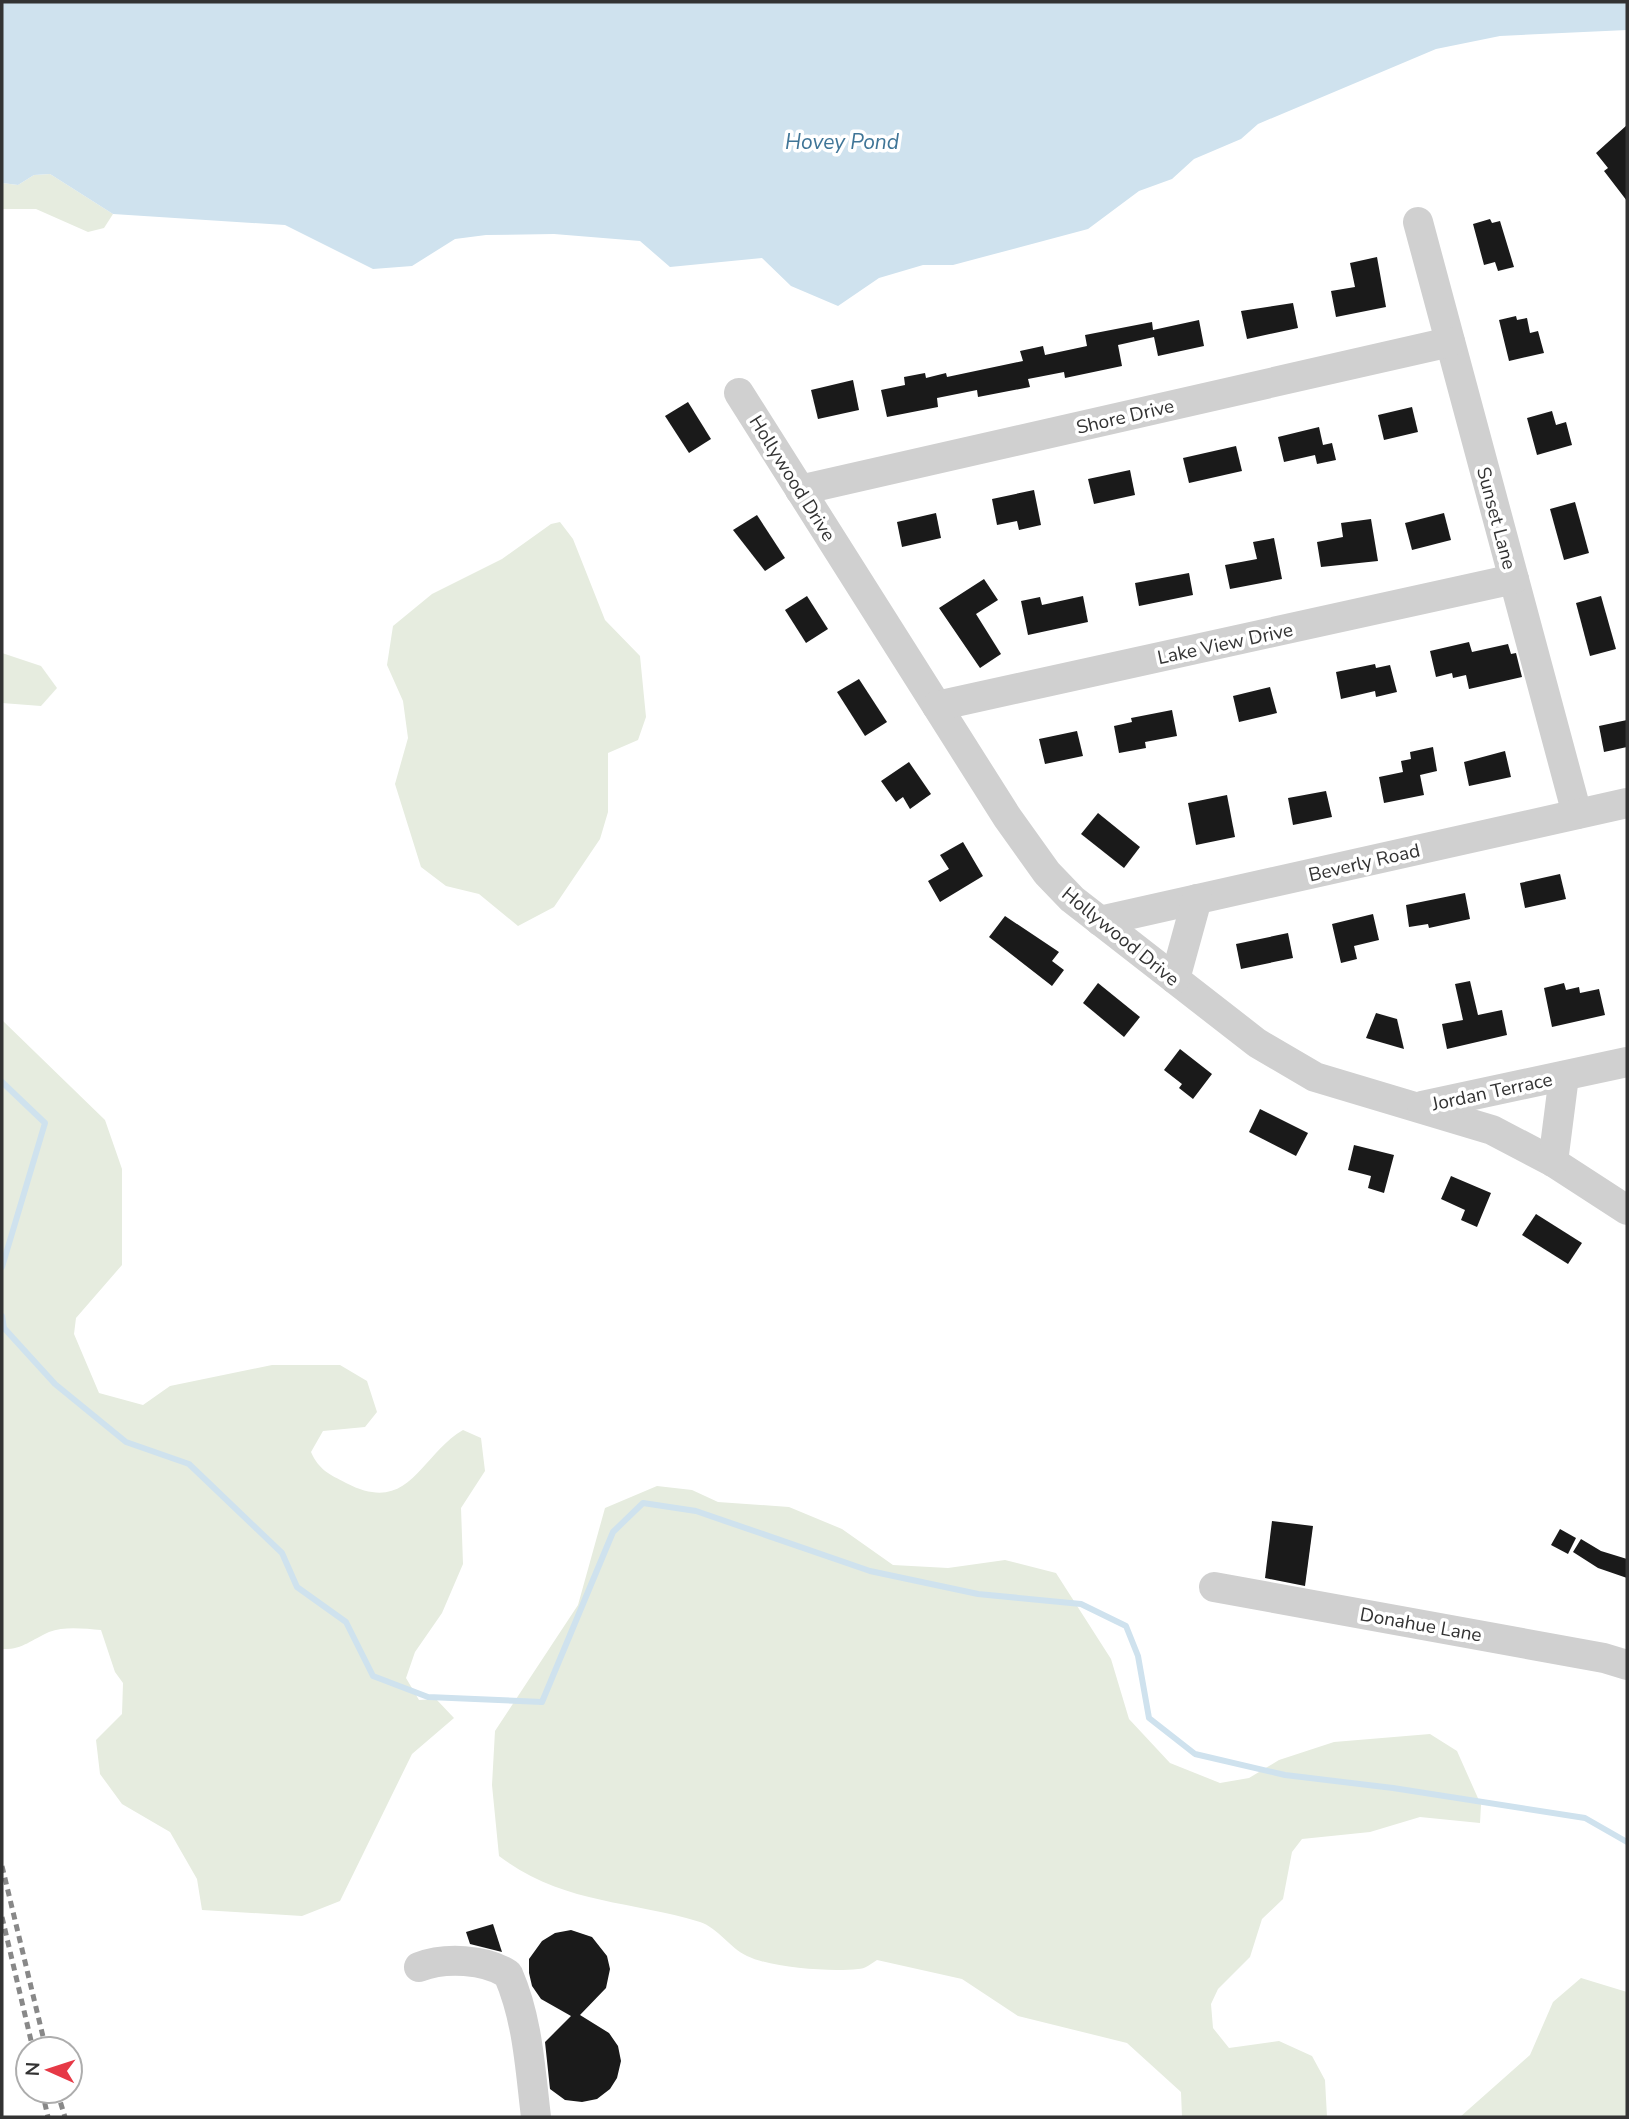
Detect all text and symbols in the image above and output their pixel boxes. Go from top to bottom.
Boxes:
water label: Hovey Pond [785,128,900,156]
street label: Shore Drive [1074,393,1177,441]
street label: Hollywood Drive [743,411,841,547]
street label: Sunset Lane [1470,464,1522,572]
street label: Lake View Drive [1155,617,1295,671]
street label: Beverly Road [1306,838,1423,888]
street label: Hollywood Drive [1056,881,1185,992]
street label: Jordan Terrace [1429,1067,1555,1118]
street label: Donahue Lane [1358,1601,1484,1648]
north arrow [14,2035,84,2105]
text: N [20,2061,46,2077]

